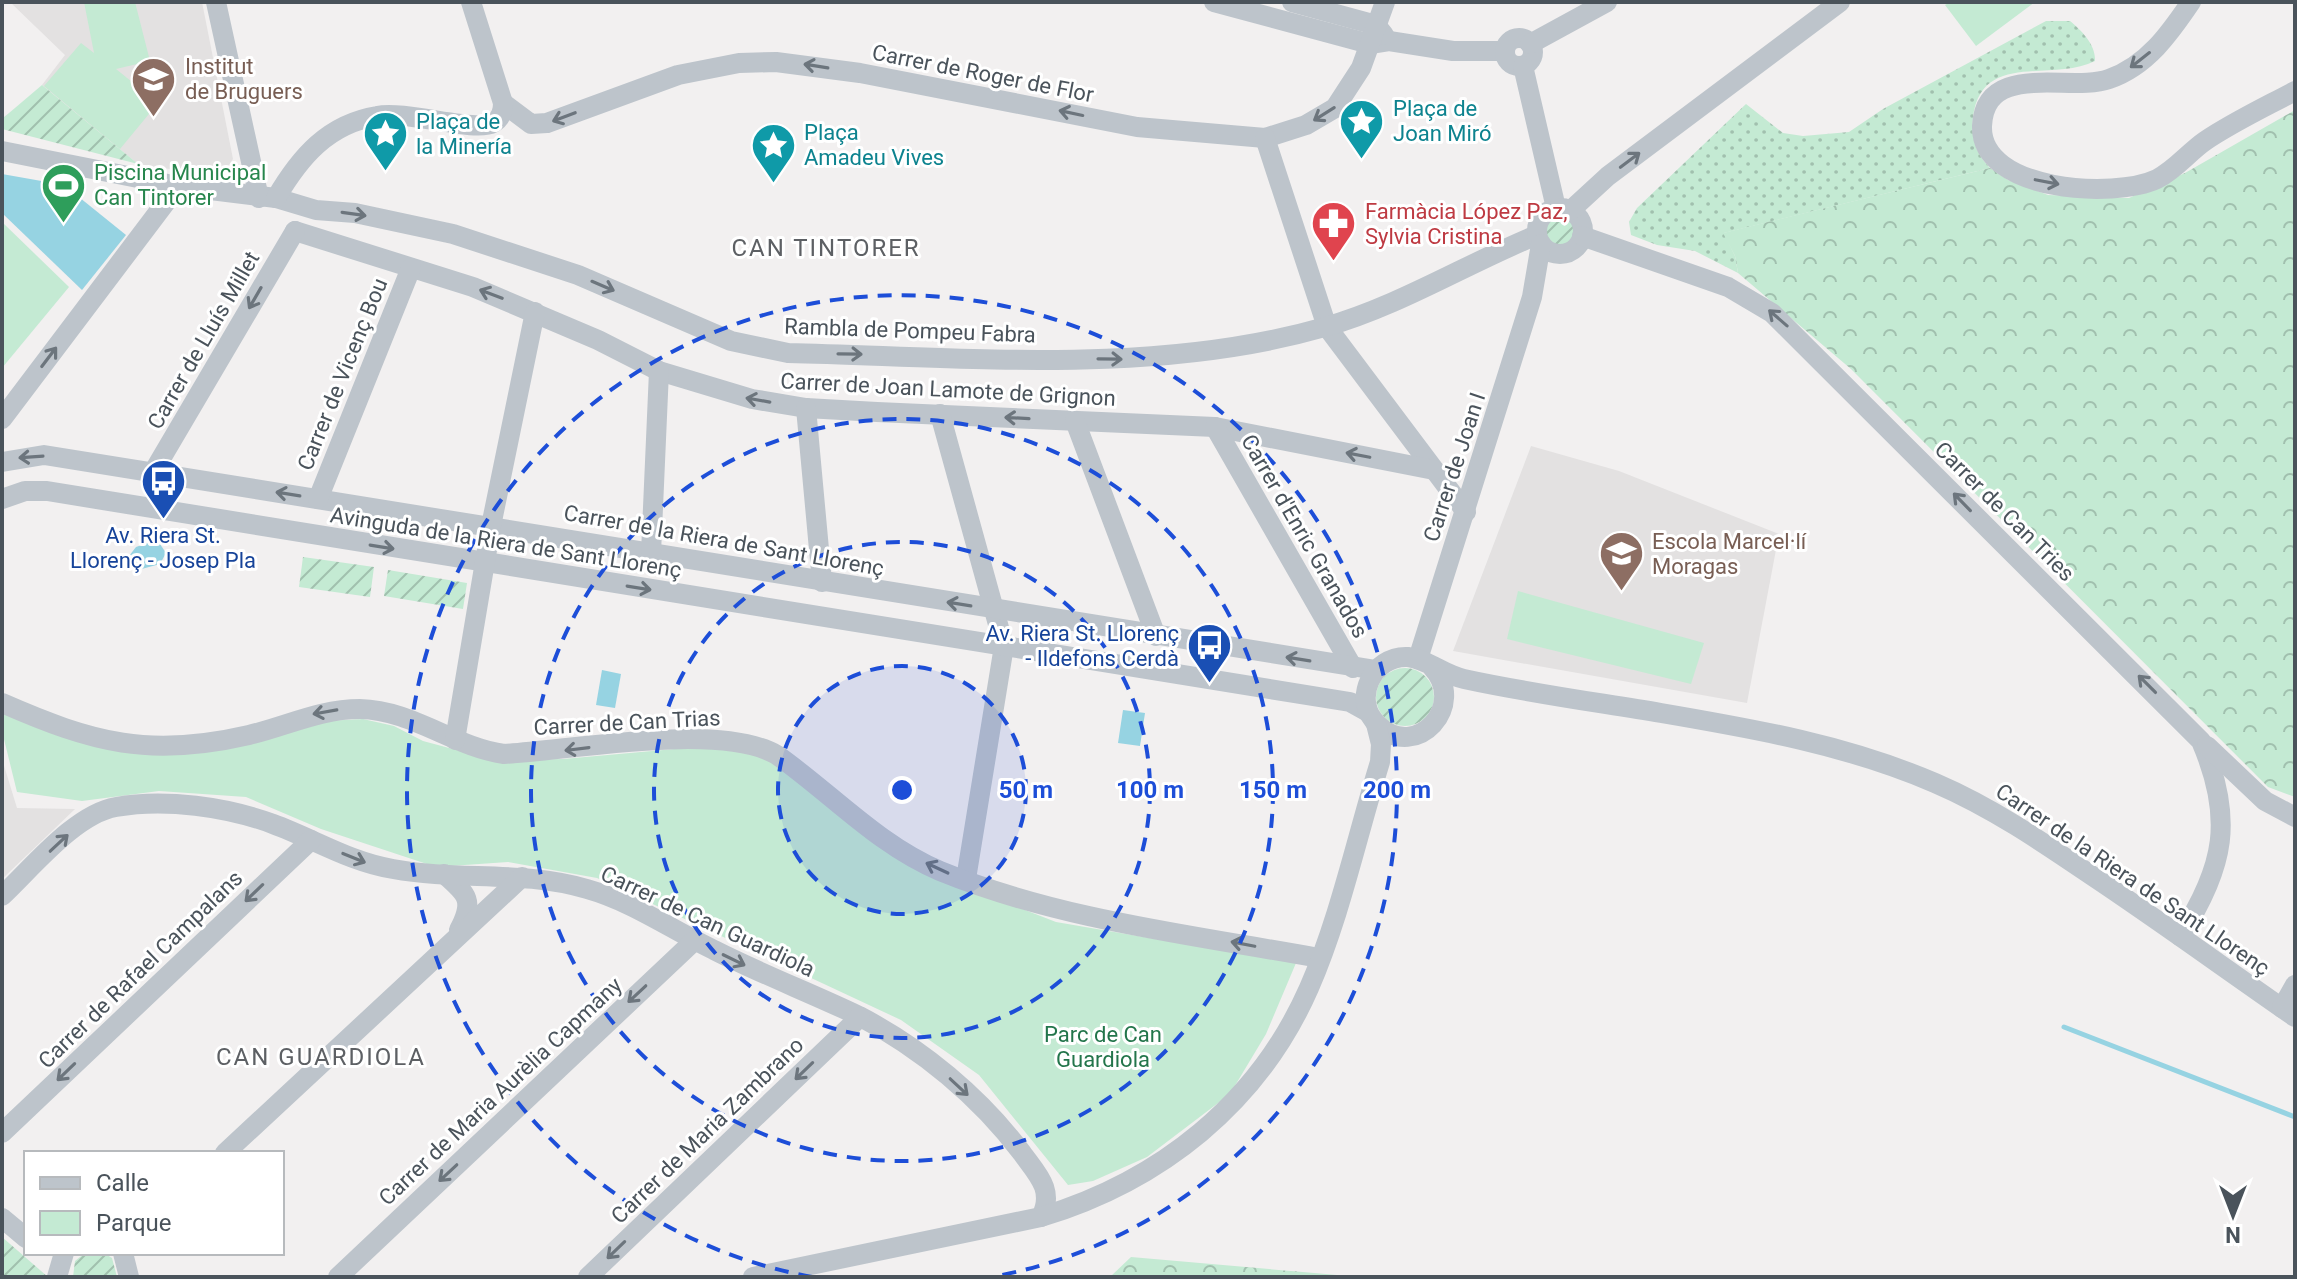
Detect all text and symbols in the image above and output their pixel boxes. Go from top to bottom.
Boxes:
street label: Carrer de Roger de Flor [870,40,1096,107]
one-way arrow [2130,51,2151,69]
place label: Institut de Bruguers [185,54,303,104]
school or university icon: Institut de Bruguers [130,55,178,118]
one-way arrow [803,58,829,73]
place label: Plaça de Joan Miró [1393,96,1492,146]
place icon: Plaça de Joan Miró [1338,97,1386,160]
one-way arrow [1059,105,1084,120]
one-way arrow [1313,107,1336,123]
place label: Plaça de la Minería [416,109,512,159]
place icon: Plaça de la Minería [361,110,409,173]
one-way arrow [552,111,577,125]
place label: Plaça Amadeu Vives [804,120,944,170]
place icon: Plaça Amadeu Vives [749,121,797,184]
one-way arrow [1619,151,1640,168]
place label: Piscina Municipal Can Tintorer [94,160,266,210]
sports icon: Piscina Municipal Can Tintorer [39,161,87,224]
one-way arrow [2034,176,2060,191]
place label: Farmàcia López Paz, Sylvia Cristina [1365,199,1568,249]
pharmacy icon: Farmàcia López Paz, Sylvia Cristina [1310,200,1358,263]
one-way arrow [341,207,366,222]
district label: CAN TINTORER [731,234,921,262]
street label: Carrer de Lluís Millet [142,247,264,433]
street label: Carrer de Vicenç Bou [292,274,392,474]
one-way arrow [590,279,615,294]
one-way arrow [247,286,263,309]
one-way arrow [479,286,504,300]
one-way arrow [1768,310,1788,328]
street label: Rambla de Pompeu Fabra [784,314,1036,347]
one-way arrow [836,346,863,362]
one-way arrow [40,347,57,368]
one-way arrow [1096,351,1123,366]
street label: Carrer de Joan Lamote de Grignon [780,368,1116,411]
street label: Carrer de Joan I [1419,389,1490,545]
one-way arrow [745,391,771,406]
one-way arrow [1004,410,1031,425]
street label: Carrer d'Enric Granados [1236,430,1373,642]
street label: Carrer de Can Tries [1930,436,2080,586]
one-way arrow [1346,447,1371,462]
one-way arrow [18,450,45,465]
bus stop icon: Av. Riera St. Llorenç - Josep Pla [139,458,187,521]
one-way arrow [276,486,301,501]
one-way arrow [1953,493,1972,512]
street label: Carrer de la Riera de Sant Llorenç [562,500,886,581]
street label: Avinguda de la Riera de Sant Llorenç [328,502,683,583]
place label: Av. Riera St. Llorenç - Josep Pla [70,523,256,573]
place label: Escola Marcel·lí Moragas [1652,529,1808,579]
school or university icon: Escola Marcel·lí Moragas [1597,530,1645,593]
one-way arrow [369,540,394,555]
one-way arrow [626,581,651,596]
one-way arrow [947,595,972,610]
place label: Av. Riera St. Llorenç - Ildefons Cerdà [986,621,1179,671]
bus stop icon: Av. Riera St. Llorenç - Ildefons Cerdà [1186,622,1234,685]
one-way arrow [1286,651,1312,666]
one-way arrow [2138,675,2157,694]
one-way arrow [313,705,338,720]
street label: Carrer de Can Trias [533,705,721,740]
one-way arrow [564,742,590,757]
centre of rings [888,776,916,804]
text: 50 m [999,776,1053,804]
text: 100 m [1116,776,1184,804]
text: 150 m [1239,776,1307,804]
text: 200 m [1363,776,1431,804]
street label: Carrer de la Riera de Sant Llorenç [1991,778,2274,981]
one-way arrow [49,833,69,852]
one-way arrow [341,852,366,866]
one-way arrow [925,860,949,875]
street label: Carrer de Can Guardiola [597,861,819,982]
street label: Carrer de Rafael Campalans [33,865,247,1073]
one-way arrow [244,884,264,903]
one-way arrow [1230,935,1256,950]
one-way arrow [722,953,746,968]
street label: Carrer de Maria Aurèlia Capmany [374,972,627,1210]
one-way arrow [628,985,648,1003]
park label: Parc de Can Guardiola [1044,1022,1162,1072]
street label: Carrer de Maria Zambrano [606,1032,808,1229]
district label: CAN GUARDIOLA [216,1043,426,1071]
one-way arrow [795,1061,814,1080]
one-way arrow [56,1063,76,1081]
one-way arrow [949,1077,969,1095]
legend [24,1151,284,1255]
one-way arrow [439,1163,459,1181]
text: Calle [96,1169,149,1197]
north arrow [2193,1175,2273,1255]
text: Parque [96,1209,172,1237]
text: N [2225,1222,2241,1247]
one-way arrow [606,1241,626,1259]

